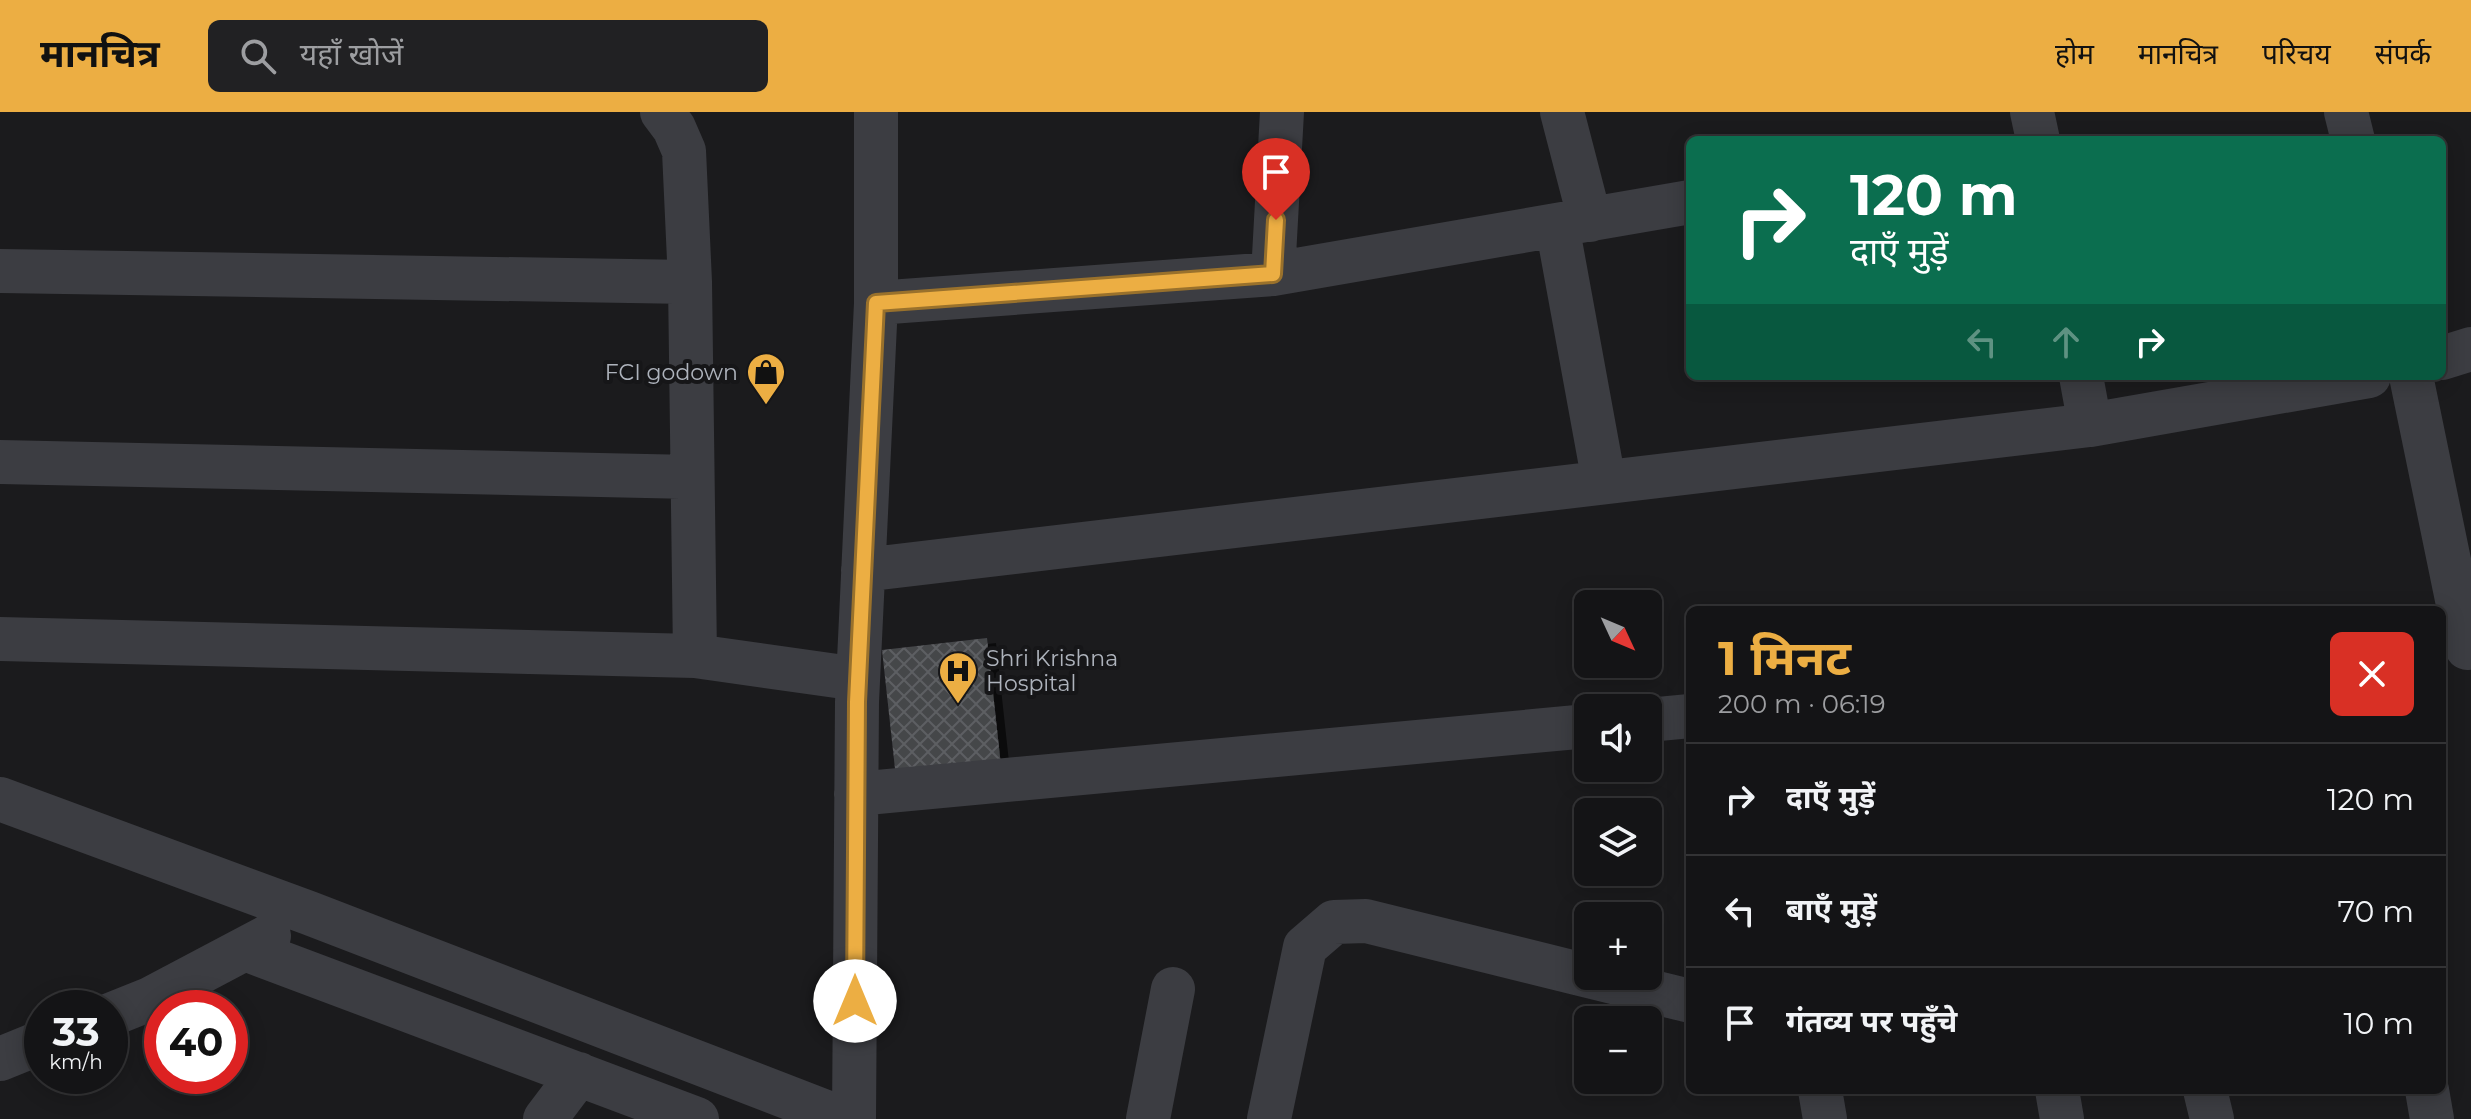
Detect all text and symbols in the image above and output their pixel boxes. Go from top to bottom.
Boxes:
search box [208,20,768,92]
text: मानचित्र [40,30,160,77]
icon: search [236,34,280,78]
text: यहाँ खोजें [300,36,403,73]
text: होम [2055,37,2094,71]
text: मानचित्र [2138,37,2218,71]
text: परिचय [2262,37,2331,71]
text: संपर्क [2375,37,2431,71]
pin [1242,138,1310,220]
icon: arrive [1254,150,1298,194]
text: 120 m [1850,161,2018,229]
icon: right [1718,168,1822,272]
text: दाएँ मुड़ें [1850,229,1949,273]
icon: left [1960,320,2004,364]
icon: ahead [2044,320,2088,364]
icon: right [2128,320,2172,364]
shop icon: FCI godown [745,351,787,406]
place label: FCI godown [605,359,738,386]
north arrow [1574,590,1662,678]
map controls [1574,590,1662,1094]
text: 1 मिनट [1718,629,1851,687]
button: close [2330,632,2414,716]
place label: Shri Krishna Hospital [986,645,1118,697]
hospital icon: Shri Krishna Hospital [937,650,979,705]
text: 200 m · 06:19 [1718,688,1886,720]
button: sound [1574,694,1662,782]
icon: right [1718,777,1762,821]
text: दाएँ मुड़ें [1786,779,1875,816]
text: 120 m [2327,781,2414,818]
button: layers [1574,798,1662,886]
icon: left [1718,889,1762,933]
text: बाएँ मुड़ें [1786,891,1877,928]
text: 70 m [2337,893,2414,930]
button: + [1574,902,1662,990]
position arrow [813,959,897,1043]
speed limit sign: 40 [144,990,248,1094]
icon: arrive [1718,1001,1762,1045]
text: गंतव्य पर पहुँचे [1786,1003,1957,1040]
text: 10 m [2344,1005,2414,1042]
button: − [1574,1006,1662,1094]
text: 33 [52,1007,100,1056]
text: km/h [49,1050,103,1074]

